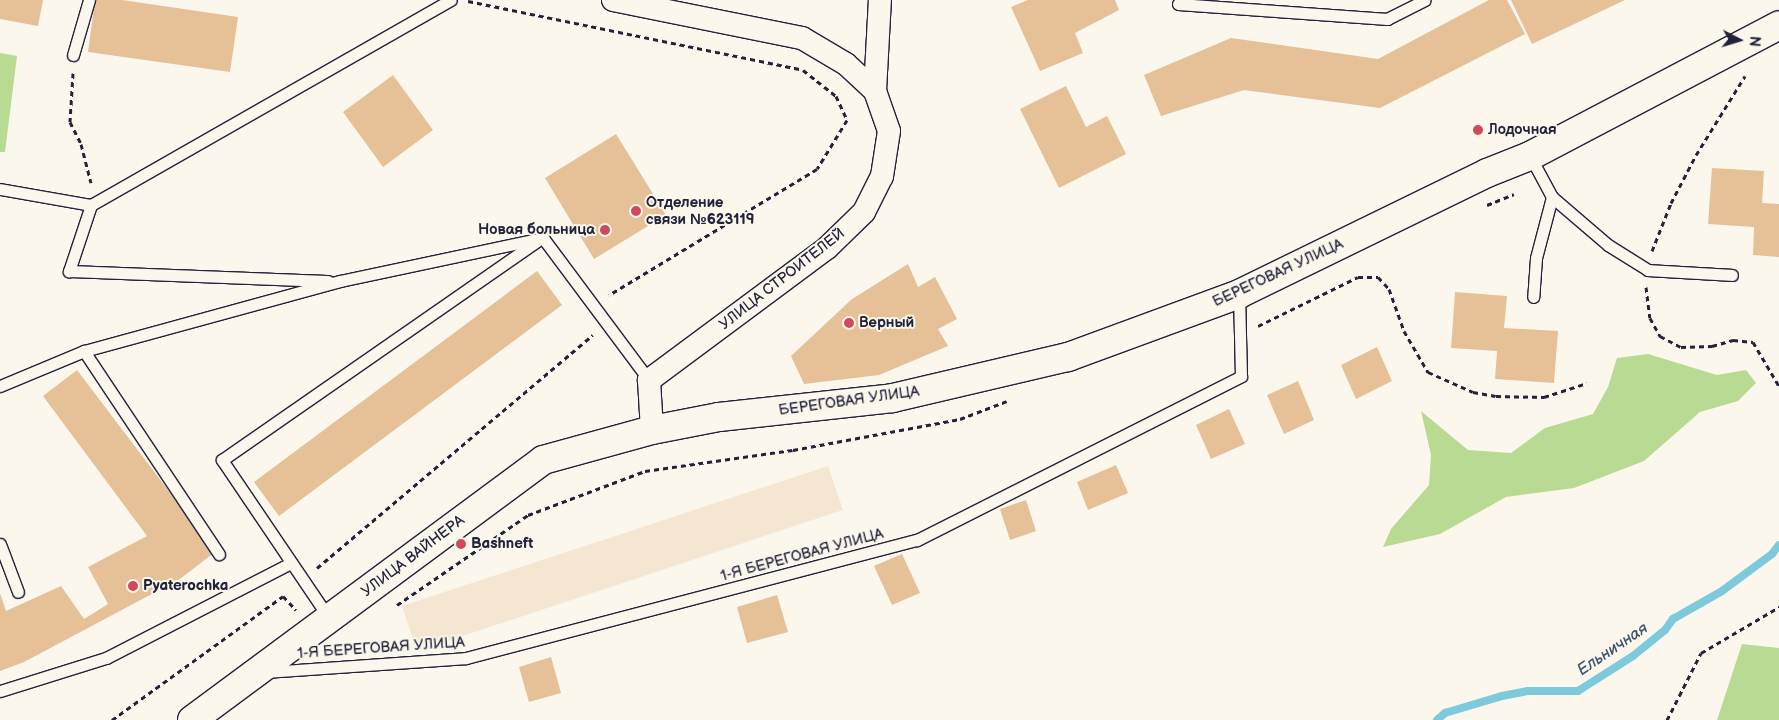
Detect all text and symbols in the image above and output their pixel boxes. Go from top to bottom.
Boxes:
north arrow [1714,15,1764,65]
text: N [1746,35,1763,47]
place label: Лодочная [1488,121,1557,139]
marker: Лодочная [1472,124,1484,136]
place label: Отделение связи №623119 [646,193,755,228]
marker: Отделение связи №623119 [630,205,642,217]
place label: Новая больница [478,221,595,239]
marker: Новая больница [599,224,611,236]
street label: УЛИЦА СТРОИТЕЛЕЙ [716,224,848,334]
street label: БЕРЕГОВАЯ УЛИЦА [1210,235,1346,311]
place label: Верный [859,314,914,332]
marker: Верный [843,317,855,329]
street label: БЕРЕГОВАЯ УЛИЦА [778,382,920,420]
street label: УЛИЦА ВАЙНЕРА [358,511,468,601]
street label: 1-Я БЕРЕГОВАЯ УЛИЦА [719,525,885,585]
place label: Bashneft [471,535,533,553]
marker: Bashneft [455,538,467,550]
place label: Pyaterochka [143,577,228,595]
marker: Pyaterochka [127,580,139,592]
water label: Ельничная [1574,619,1652,681]
street label: 1-Я БЕРЕГОВАЯ УЛИЦА [297,633,465,663]

